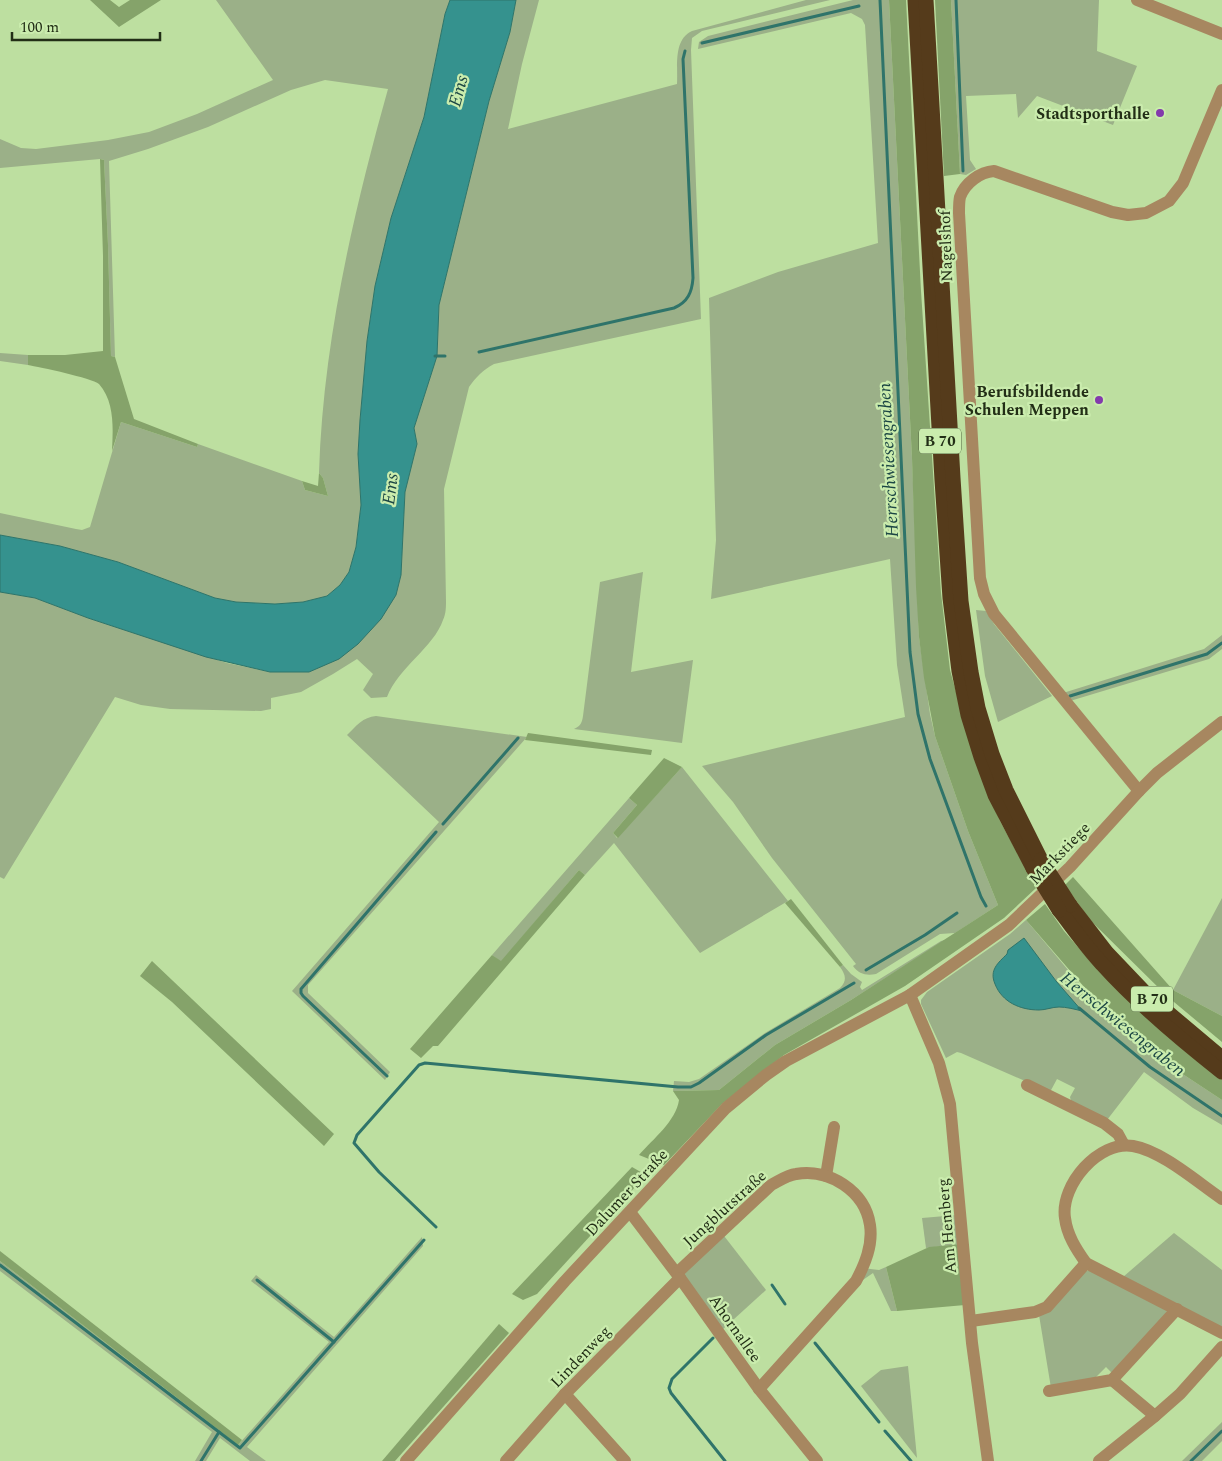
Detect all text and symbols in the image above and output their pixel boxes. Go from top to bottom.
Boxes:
scale bar [12,10,160,42]
text: 100 m [20,16,59,39]
water label: Ems [441,72,476,110]
place label: Stadtsporthalle [1036,102,1150,126]
marker: Stadtsporthalle [1154,107,1166,119]
street label: Nagelshof [933,208,959,282]
place label: Berufsbildende Schulen Meppen [965,380,1089,422]
water label: Herrschwiesengraben [871,382,906,538]
marker: Berufsbildende Schulen Meppen [1093,394,1105,406]
road number: B 70 [919,428,961,454]
water label: Ems [375,471,406,506]
street label: Markstiege [1023,817,1096,891]
water label: Herrschwiesengraben [1054,965,1192,1084]
road number: B 70 [1131,986,1173,1012]
street label: Dalumer Straße [580,1144,674,1242]
street label: Jungblutstraße [677,1164,772,1253]
street label: Am Hemberg [931,1177,963,1275]
street label: Ahornallee [703,1290,767,1367]
street label: Lindenweg [545,1320,617,1393]

